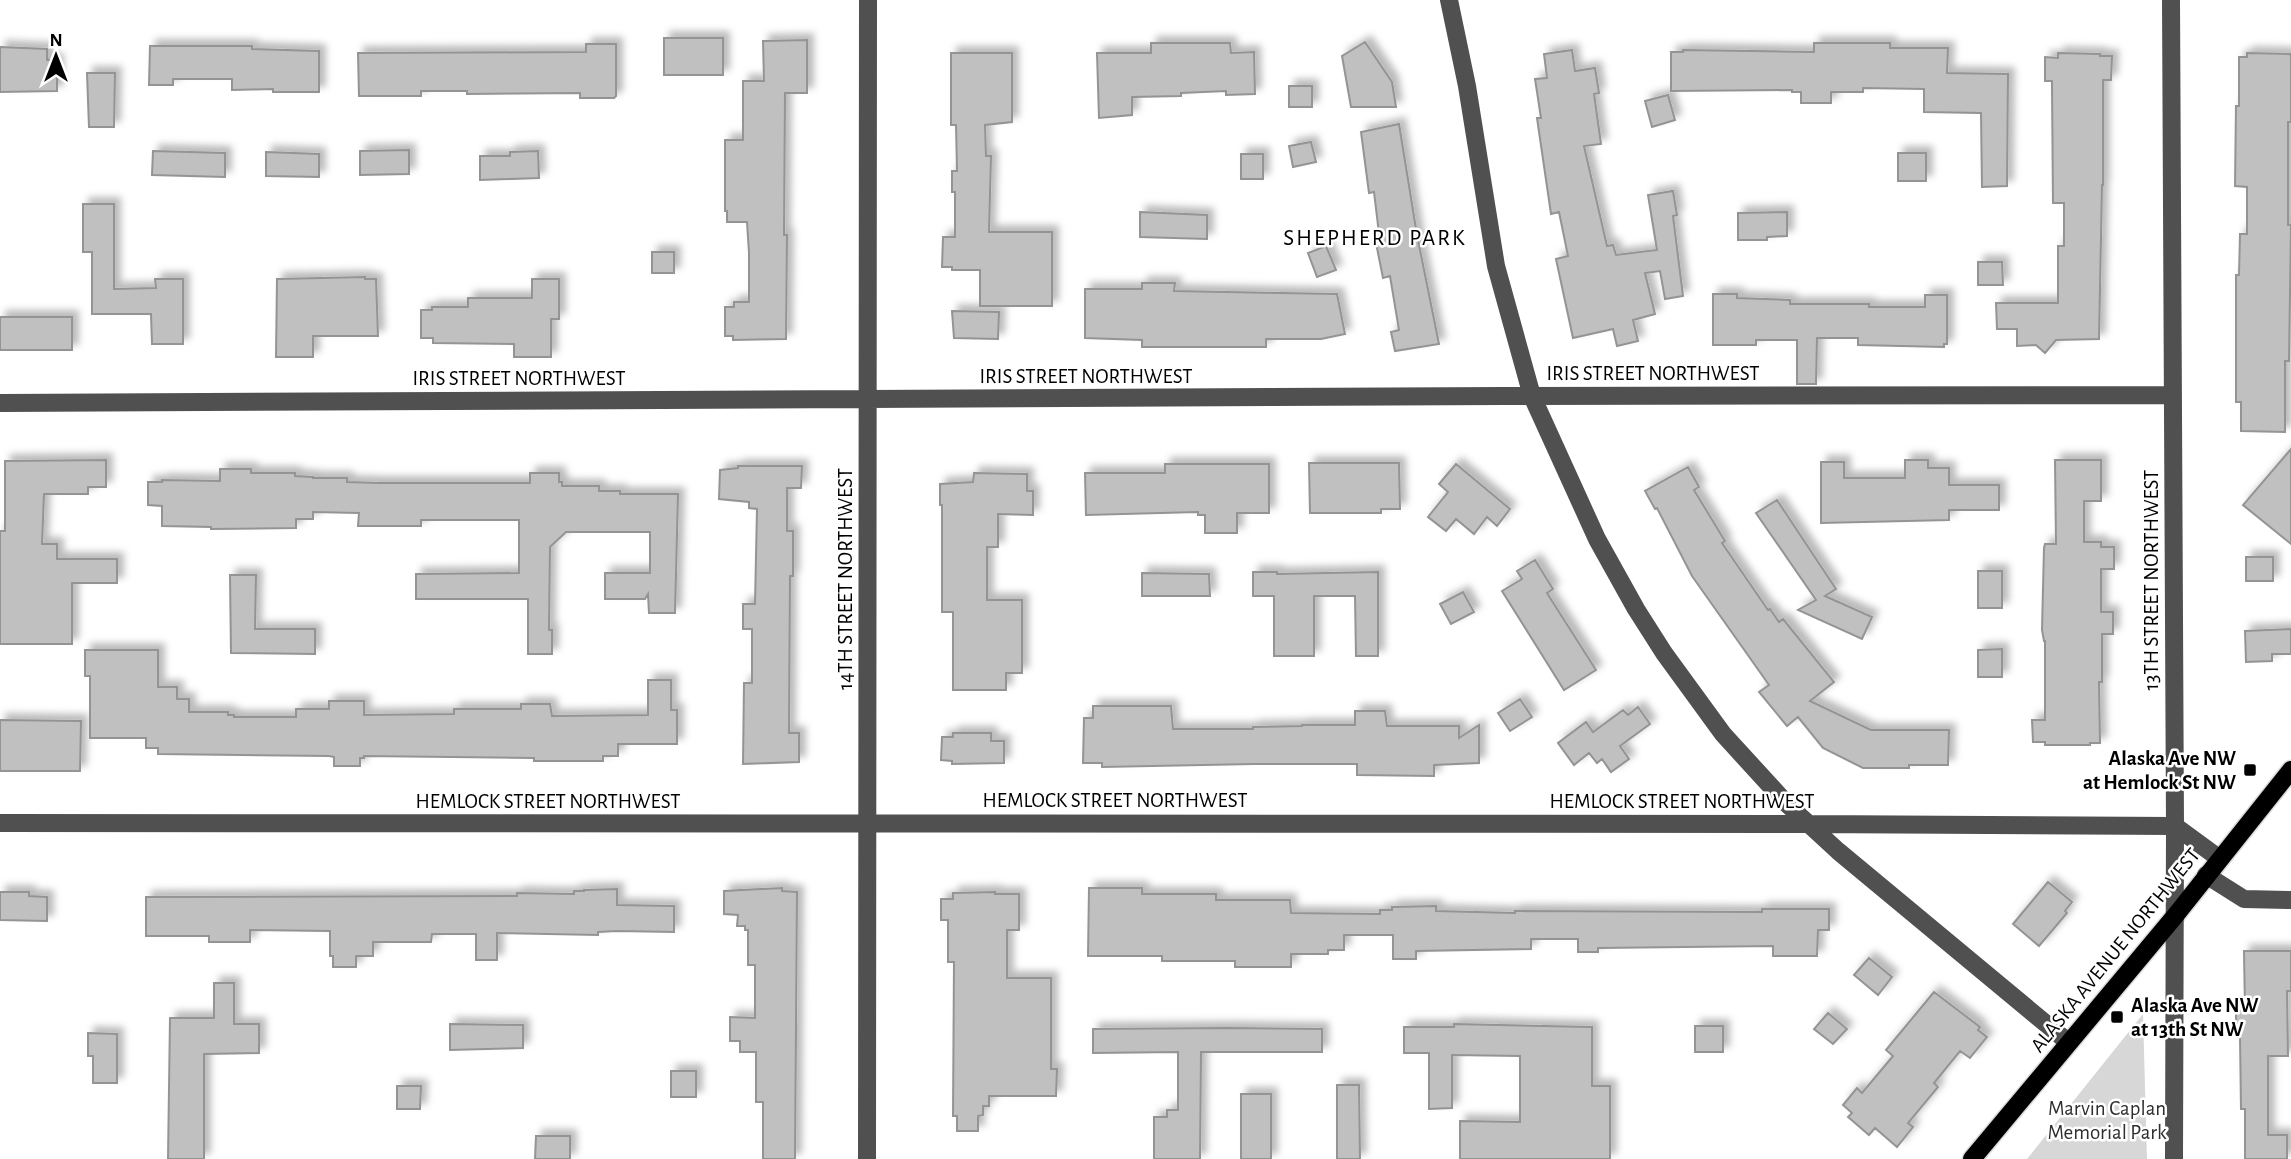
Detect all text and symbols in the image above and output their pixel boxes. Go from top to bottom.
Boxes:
north arrow [21,21,91,91]
text: N [49,31,63,50]
district label: SHEPHERD PARK [1283,227,1467,250]
street label: IRIS STREET NORTHWEST [1546,363,1760,384]
street label: IRIS STREET NORTHWEST [979,366,1193,387]
street label: IRIS STREET NORTHWEST [412,368,626,389]
street label: 14TH STREET NORTHWEST [835,468,856,690]
street label: 13TH STREET NORTHWEST [2141,470,2162,690]
place label: Alaska Ave NW at Hemlock St NW [2083,748,2236,793]
marker: Alaska Ave NW at Hemlock St NW [2242,762,2258,778]
street label: HEMLOCK STREET NORTHWEST [982,790,1248,811]
street label: HEMLOCK STREET NORTHWEST [415,791,681,812]
street label: HEMLOCK STREET NORTHWEST [1549,791,1815,812]
street label: ALASKA AVENUE NORTHWEST [2027,844,2204,1056]
place label: Alaska Ave NW at 13th St NW [2131,995,2258,1040]
marker: Alaska Ave NW at 13th St NW [2109,1009,2125,1025]
park label: Marvin Caplan Memorial Park [2047,1098,2167,1143]

